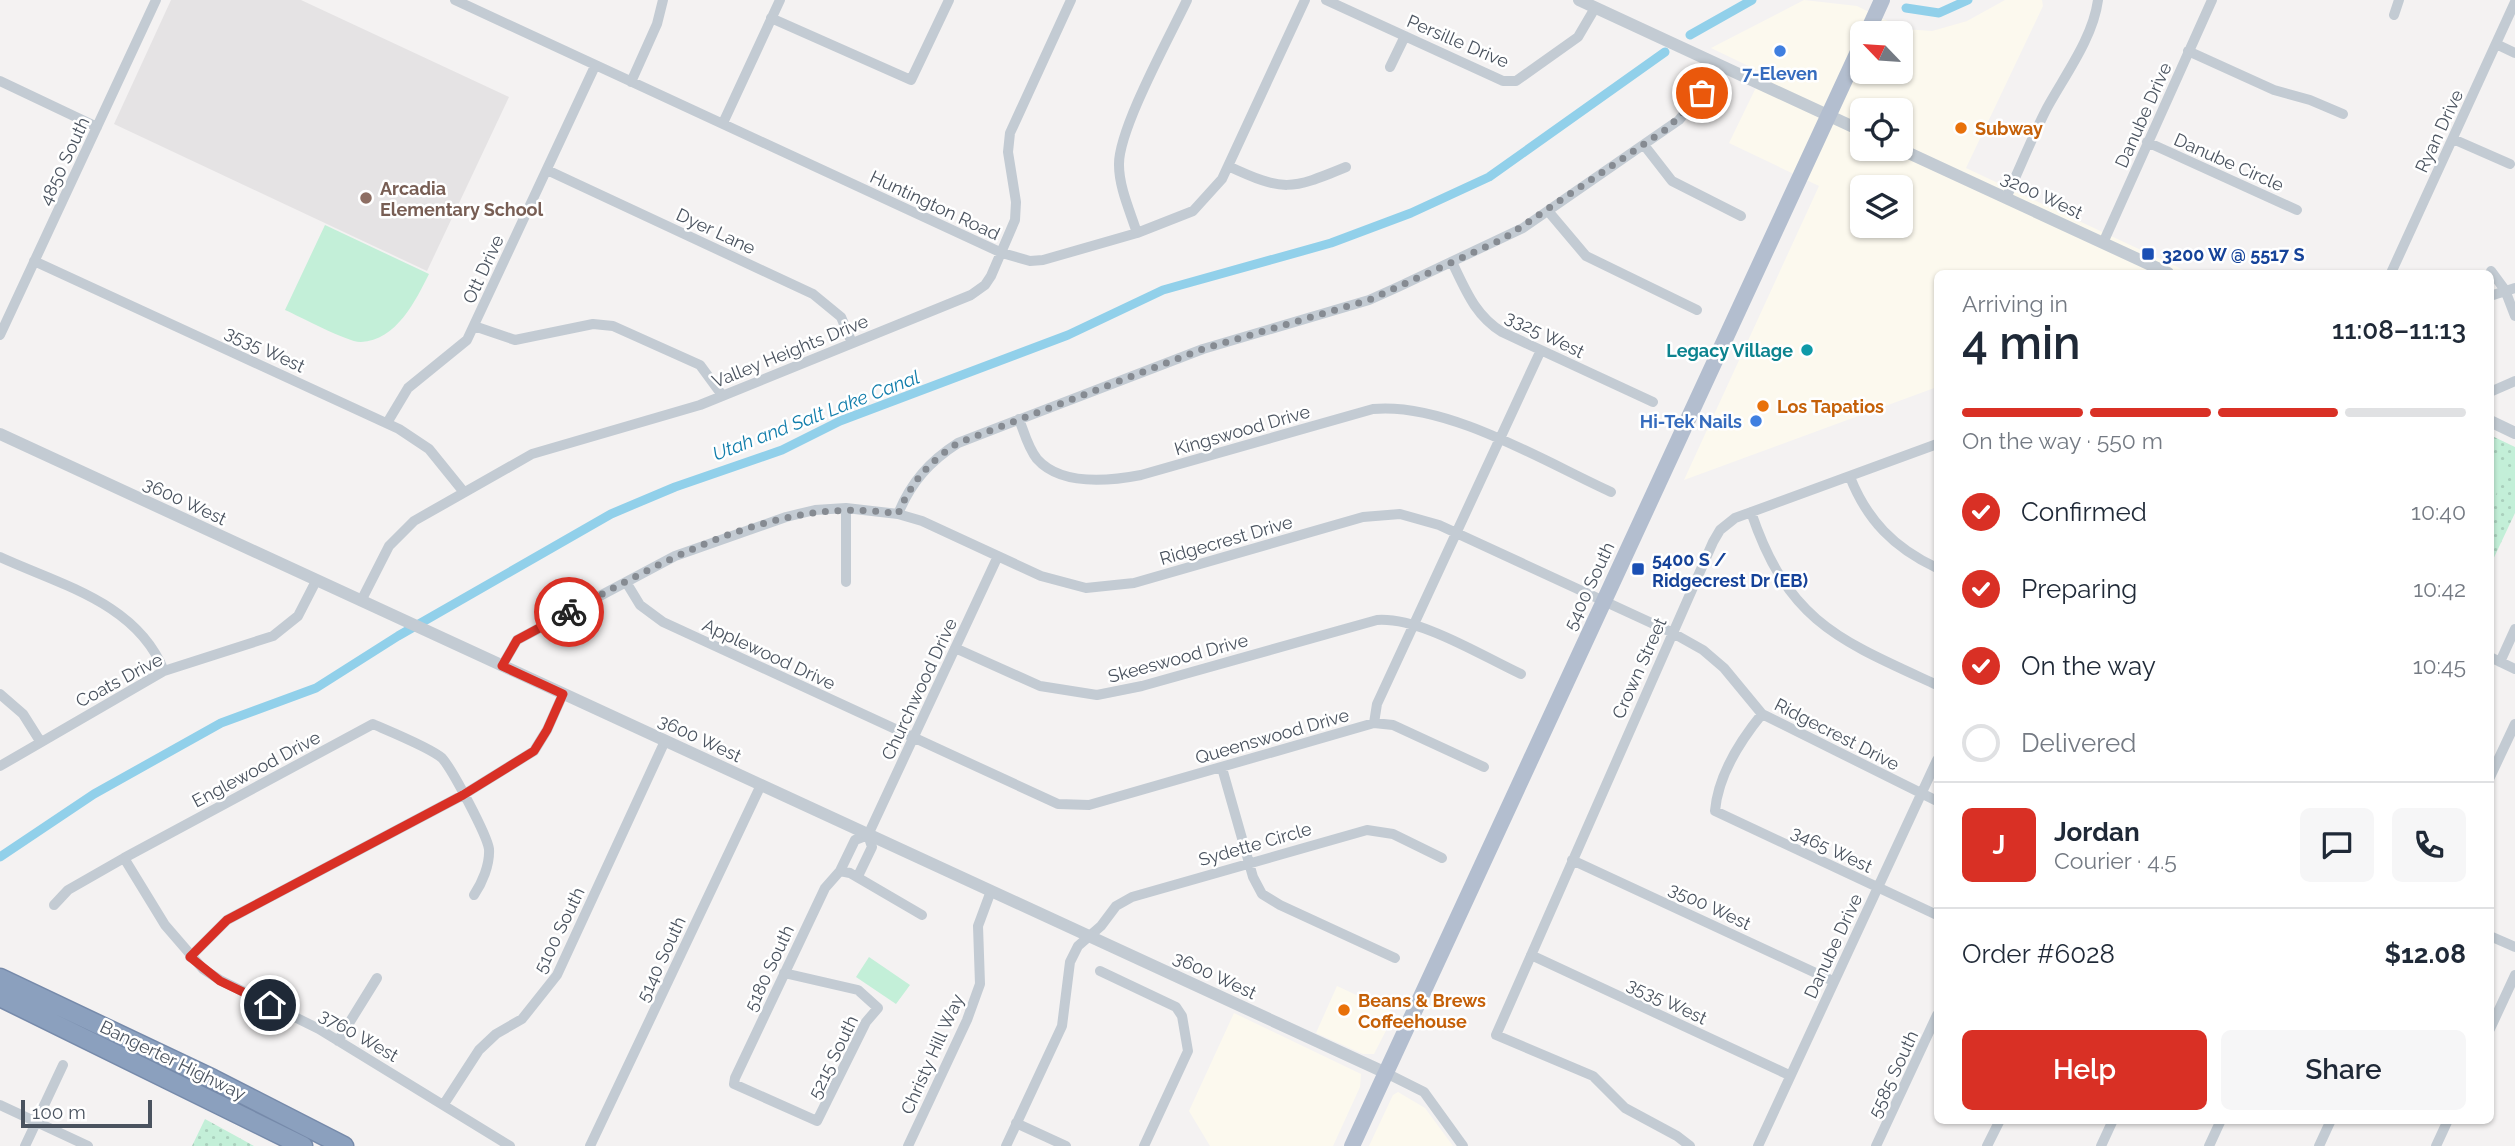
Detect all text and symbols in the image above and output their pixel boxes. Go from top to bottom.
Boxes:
street label: Persille Drive [1404,10,1512,72]
north arrow [1850,21,1913,84]
map controls [1850,21,1913,238]
marker: 7-Eleven [1772,43,1788,59]
street label: Danube Drive [2110,59,2176,171]
pin [1672,63,1732,123]
place label: 7-Eleven [1742,63,1818,84]
icon: bag [1683,74,1721,112]
street label: Ryan Drive [2411,86,2468,176]
button: locate [1850,98,1913,161]
street label: 4850 South [34,114,94,208]
place label: Subway [1975,118,2043,139]
marker: Subway [1953,120,1969,136]
street label: Danube Circle [2171,128,2287,196]
street label: Huntington Road [867,166,1003,244]
street label: 3200 West [1998,167,2086,223]
button: layers [1850,175,1913,238]
place label: Arcadia Elementary School [380,178,544,220]
marker: Arcadia Elementary School [358,190,374,206]
street label: Dyer Lane [673,204,759,259]
street label: Ott Drive [458,231,508,307]
place label: 3200 W @ 5517 S [2162,244,2304,265]
marker: 3200 W @ 5517 S [2140,246,2156,262]
text: Arriving in [1962,290,2068,317]
street label: 3325 West [1502,306,1588,362]
street label: Valley Heights Drive [709,310,872,392]
text: 11:08–11:13 [2332,315,2466,345]
text: 4 min [1962,316,2081,370]
street label: 3535 West [222,321,308,377]
place label: Legacy Village [1666,340,1793,361]
marker: Legacy Village [1799,342,1815,358]
water label: Utah and Salt Lake Canal [709,365,923,465]
place label: Los Tapatios [1777,396,1884,417]
marker: Los Tapatios [1755,398,1771,414]
street label: Kingswood Drive [1172,400,1313,459]
place label: Hi-Tek Nails [1640,411,1742,432]
marker: Hi-Tek Nails [1748,413,1764,429]
text: On the way · 550 m [1962,427,2163,454]
street label: 3600 West [140,473,230,529]
icon: check [1962,493,2000,531]
text: Confirmed [2021,497,2147,527]
text: 10:40 [2411,498,2466,525]
street label: Ridgecrest Drive [1157,511,1295,569]
street label: 5400 South [1559,538,1619,634]
place label: 5400 S / Ridgecrest Dr (EB) [1652,549,1808,591]
marker: 5400 S / Ridgecrest Dr (EB) [1630,561,1646,577]
icon: check [1962,570,2000,608]
text: Preparing [2021,574,2137,604]
text: 10:42 [2413,575,2466,602]
courier [534,577,604,647]
icon: bike [550,593,588,631]
street label: Applewood Drive [699,614,839,694]
street label: Churchwood Drive [877,614,961,763]
street label: Crown Street [1607,614,1671,722]
street label: Skeeswood Drive [1106,629,1251,687]
icon: check [1962,647,2000,685]
street label: Coats Drive [72,648,166,712]
text: On the way [2021,651,2156,681]
text: 10:45 [2413,652,2466,679]
street label: Ridgecrest Drive [1771,693,1903,775]
street label: Queenswood Drive [1193,704,1352,768]
street label: 3600 West [655,710,745,766]
street label: Englewood Drive [188,726,324,812]
text: Delivered [2021,728,2136,758]
button: chat [2300,808,2374,882]
button: phone [2392,808,2466,882]
text: Jordan [2054,817,2140,847]
street label: Sydette Circle [1196,818,1314,870]
street label: 3465 West [1788,821,1876,877]
text: J [1993,830,2005,860]
text: Courier · 4.5 [2054,847,2177,874]
street label: 3500 West [1666,878,1754,934]
street label: 5100 South [529,884,589,976]
street label: Danube Drive [1800,890,1867,1002]
street label: 5140 South [632,913,690,1005]
street label: 5180 South [740,922,798,1014]
text: Order #6028 [1962,939,2115,969]
text: $12.08 [2384,939,2466,969]
street label: 3600 West [1170,947,1260,1003]
street label: 3535 West [1624,973,1710,1029]
pin [240,975,300,1035]
icon: home [251,986,289,1024]
street label: Christy Hill Way [896,990,968,1117]
place label: Beans & Brews Coffeehouse [1358,990,1486,1032]
marker: Beans & Brews Coffeehouse [1336,1002,1352,1018]
street label: 3760 West [316,1004,402,1066]
street label: 5215 South [804,1012,862,1102]
street label: Bangerter Highway [97,1016,250,1105]
street label: 5585 South [1864,1027,1922,1121]
button: Help [1962,1030,2207,1110]
button: Share [2221,1030,2466,1110]
scale bar [21,1097,152,1129]
text: 100 m [32,1101,86,1123]

